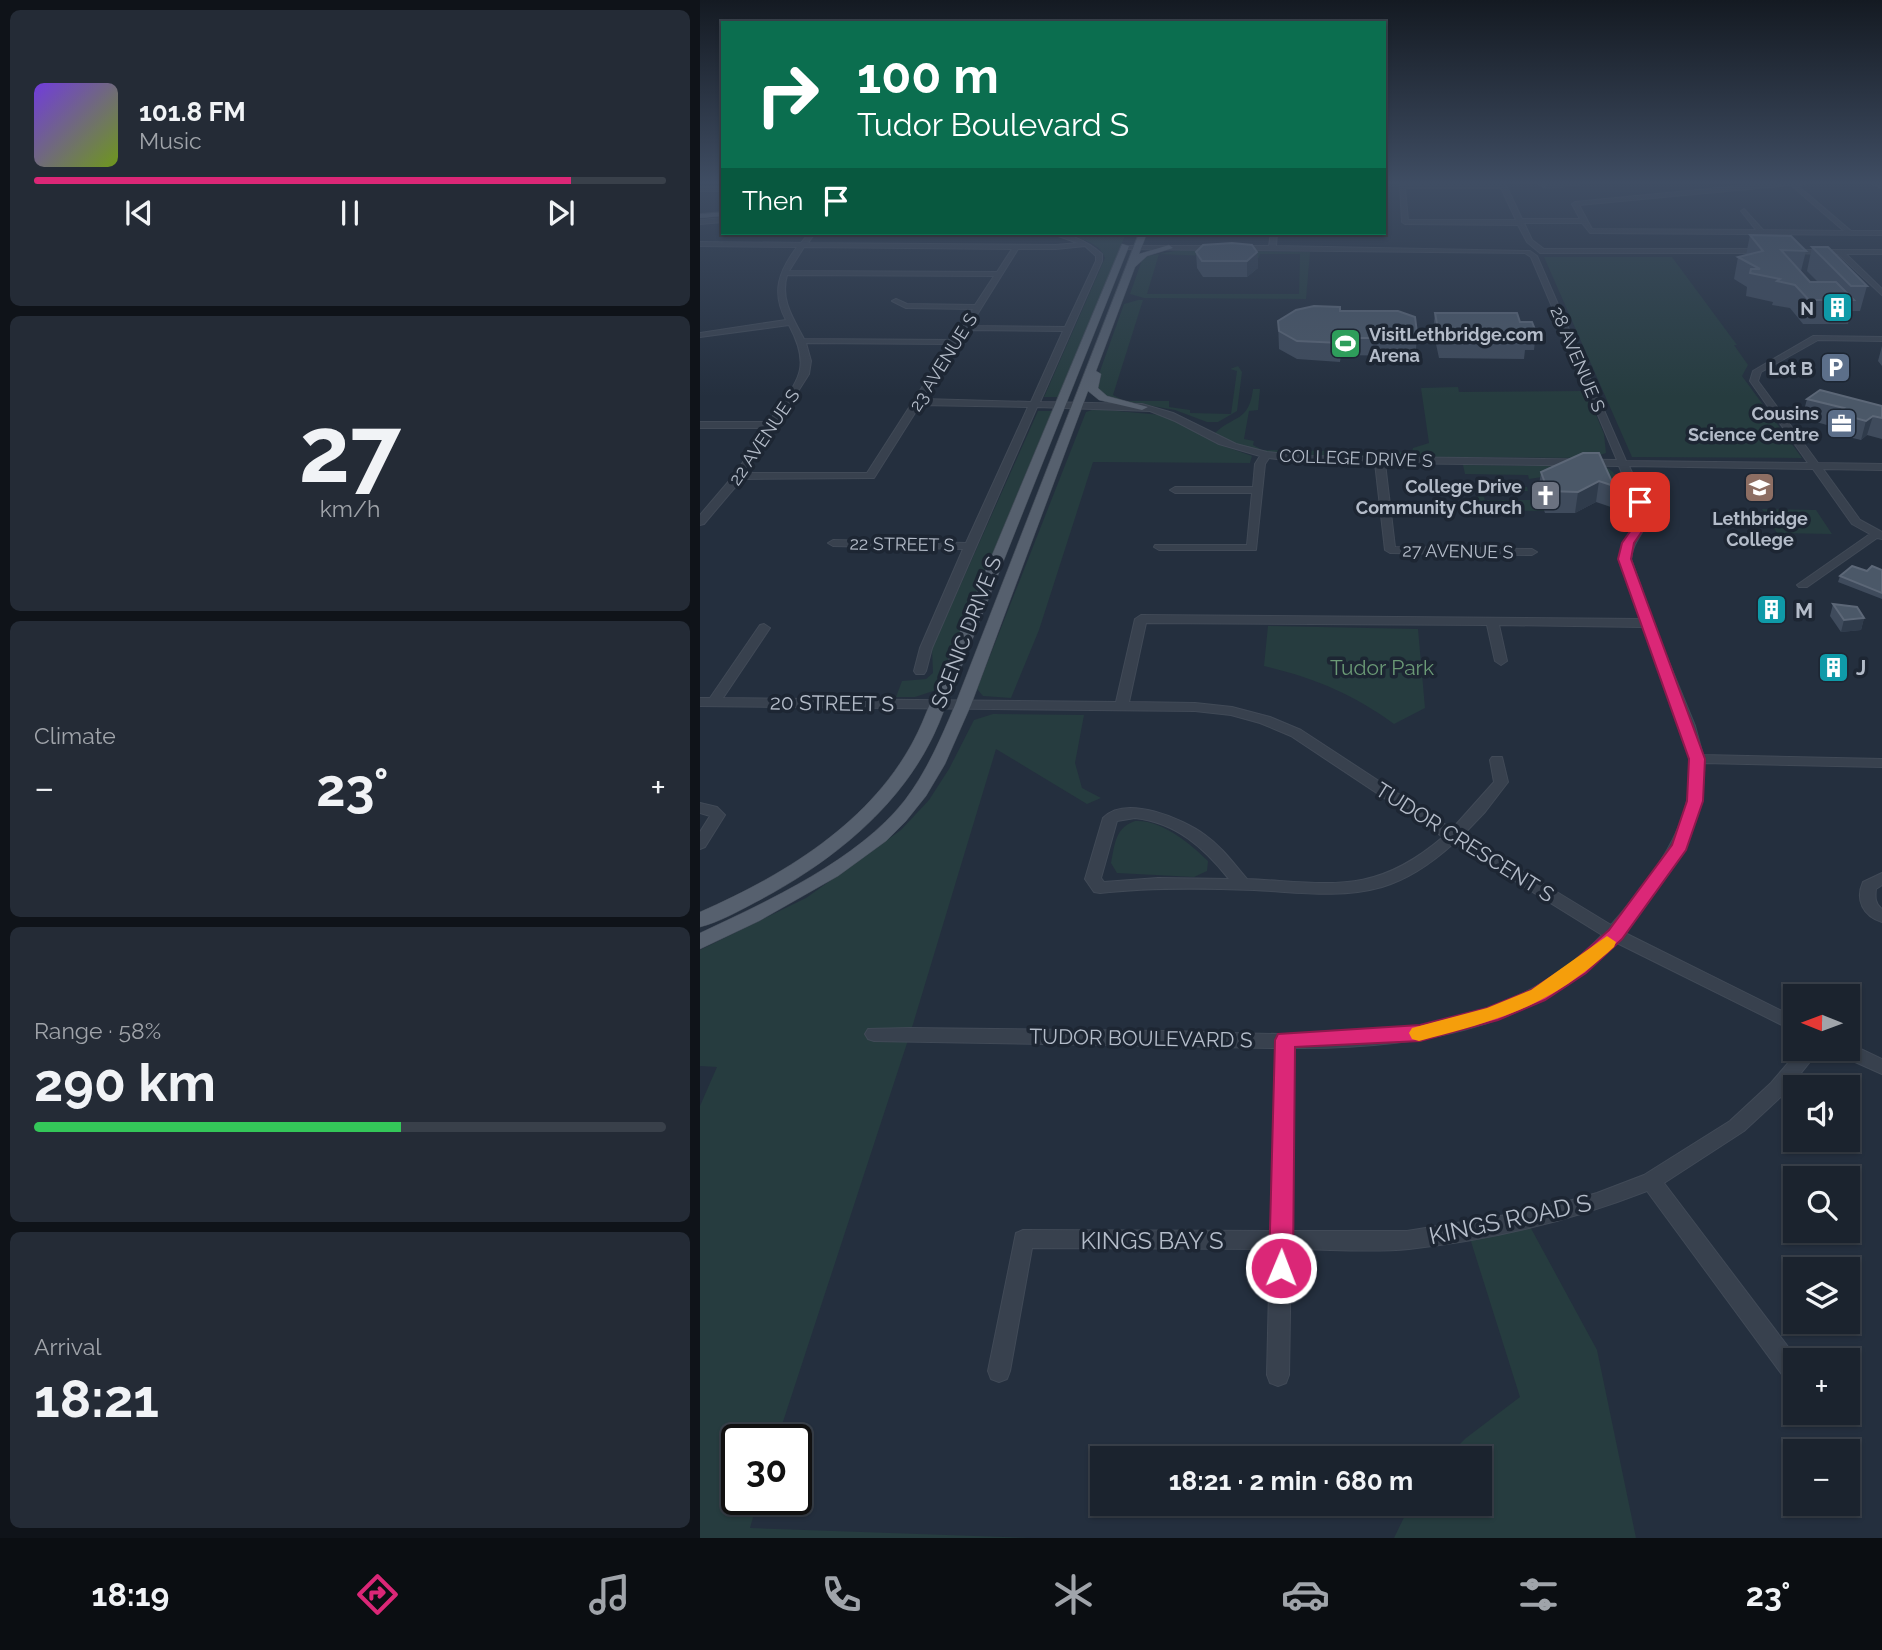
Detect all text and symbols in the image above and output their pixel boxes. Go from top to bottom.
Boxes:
text: 100 m [857,47,999,104]
icon: right [742,49,833,140]
text: 101.8 FM [139,97,246,127]
text: Tudor Boulevard S [857,106,1129,143]
text: Music [139,127,202,154]
icon: arrive [817,182,855,220]
text: Then [742,186,803,216]
icon: previous [120,194,158,232]
icon: pause [331,194,369,232]
icon: next [542,194,580,232]
building icon: N [1820,291,1854,325]
place label: N [1800,298,1814,319]
street label: 28 AVENUE S [1546,303,1610,415]
street label: 23 AVENUE S [905,309,981,415]
place label: VisitLethbridge.com Arena [1369,324,1543,366]
sports icon: VisitLethbridge.com Arena [1329,327,1363,361]
parking icon: Lot B [1819,351,1853,385]
place label: Lot B [1768,358,1813,379]
street label: 22 AVENUE S [724,385,804,489]
text: 27 [299,396,401,503]
place label: Cousins Science Centre [1688,403,1819,445]
office icon: Cousins Science Centre [1825,406,1859,440]
street label: COLLEGE DRIVE S [1279,445,1433,471]
school or university icon: Lethbridge College [1743,470,1777,504]
pin [1610,472,1670,532]
place label: College Drive Community Church [1356,476,1522,518]
church icon: College Drive Community Church [1528,479,1562,513]
icon: arrive [1621,483,1659,521]
text: km/h [320,495,380,522]
place label: Lethbridge College [1712,508,1808,550]
street label: 22 STREET S [849,533,955,555]
street label: 27 AVENUE S [1402,540,1514,562]
street label: SCENIC DRIVE S [926,553,1006,711]
building icon: M [1755,593,1789,627]
place label: M [1795,598,1813,623]
building icon: J [1816,650,1850,684]
park label: Tudor Park [1330,655,1434,680]
place label: J [1856,655,1866,680]
street label: 20 STREET S [770,689,895,717]
text: Climate [34,722,116,749]
text: 23° [316,757,389,818]
text: − [34,765,54,810]
text: + [650,765,666,810]
street label: TUDOR CRESCENT S [1371,777,1559,907]
north arrow [1783,984,1860,1060]
map controls [1783,984,1860,1516]
text: Range · 58% [34,1017,161,1044]
street label: TUDOR BOULEVARD S [1029,1024,1253,1052]
text: 290 km [34,1052,216,1113]
button: sound [1783,1075,1860,1152]
button: search [1783,1166,1860,1243]
street label: KINGS ROAD S [1426,1188,1594,1250]
street label: KINGS BAY S [1080,1226,1224,1255]
position arrow [1244,1231,1318,1305]
button: layers [1783,1257,1860,1334]
text: Arrival [34,1333,101,1360]
button: + [1783,1348,1860,1425]
text: 18:21 [34,1368,159,1429]
speed limit sign: 30 [721,1424,812,1515]
button: − [1783,1439,1860,1516]
text: 18:21 · 2 min · 680 m [1169,1466,1413,1496]
icon: directions [353,1570,402,1619]
icon: music [585,1570,634,1619]
icon: phone [817,1570,866,1619]
icon: climate [1049,1570,1098,1619]
icon: car [1281,1570,1330,1619]
icon: filters [1514,1570,1563,1619]
text: 18:19 [92,1576,169,1613]
text: 23° [1746,1576,1790,1613]

